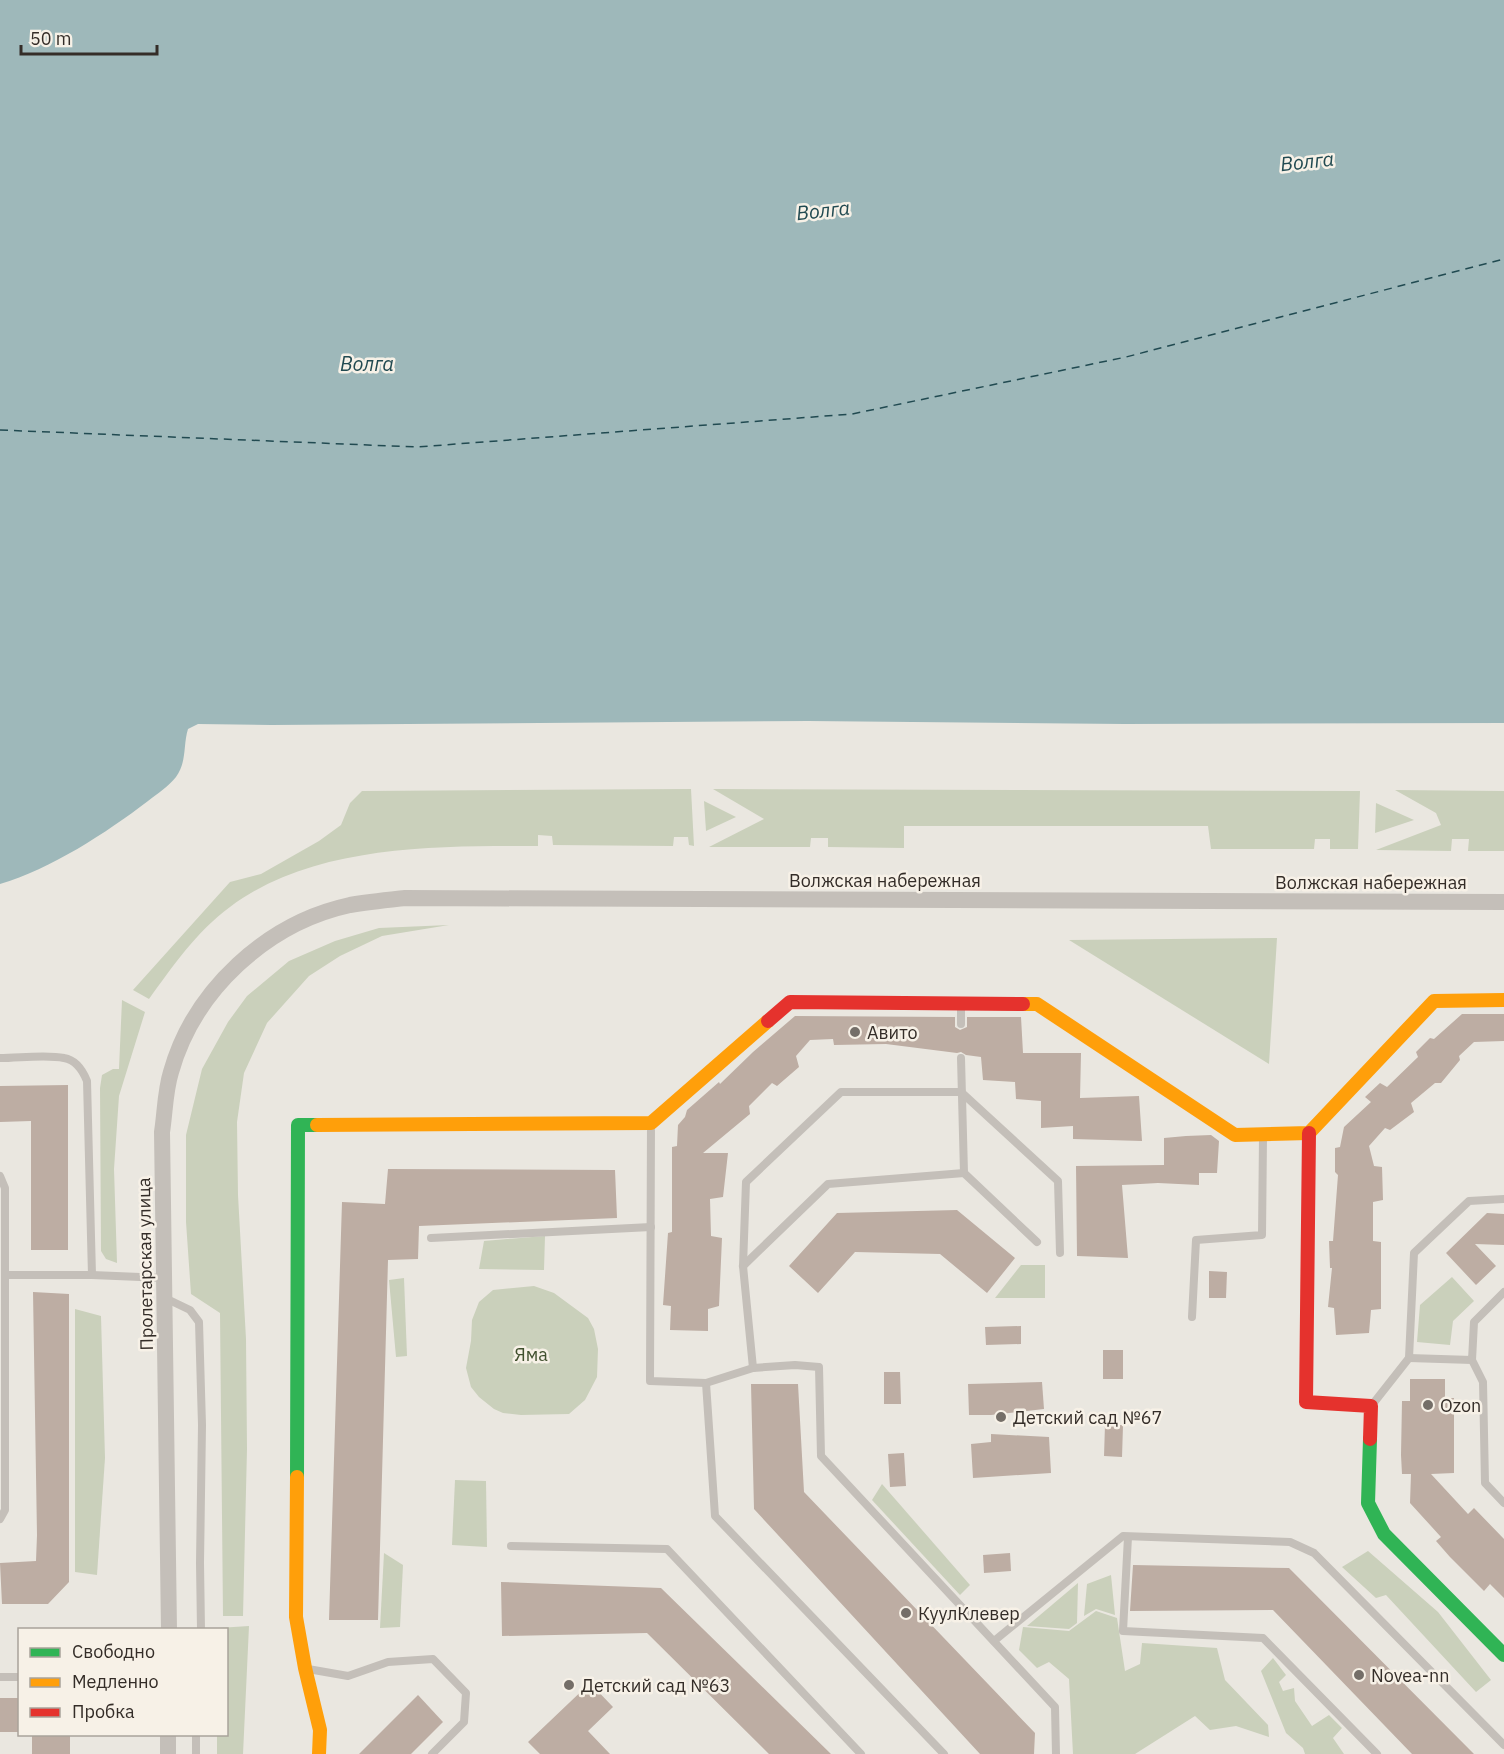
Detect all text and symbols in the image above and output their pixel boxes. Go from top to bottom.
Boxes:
scale bar [21,18,158,56]
text: 50 m [30,27,72,50]
water label: Волга [1279,145,1335,177]
water label: Волга [795,194,851,226]
water label: Волга [340,350,394,377]
street label: Волжская набережная [789,869,981,892]
street label: Волжская набережная [1275,871,1467,894]
place label: Авито [867,1021,918,1044]
marker: Авито [848,1025,862,1039]
street label: Пролетарская улица [132,1177,158,1351]
park label: Яма [514,1343,548,1366]
place label: Ozon [1440,1394,1481,1417]
marker: Ozon [1421,1398,1435,1412]
place label: Детский сад №67 [1013,1406,1162,1429]
marker: Детский сад №67 [994,1410,1008,1424]
place label: КуулКлевер [918,1602,1020,1625]
marker: КуулКлевер [899,1606,913,1620]
legend [18,1628,228,1736]
text: Свободно [72,1640,155,1663]
place label: Novea-nn [1371,1664,1449,1687]
marker: Novea-nn [1352,1668,1366,1682]
text: Медленно [72,1670,159,1693]
place label: Детский сад №63 [581,1674,730,1697]
marker: Детский сад №63 [562,1678,576,1692]
text: Пробка [72,1700,135,1723]

